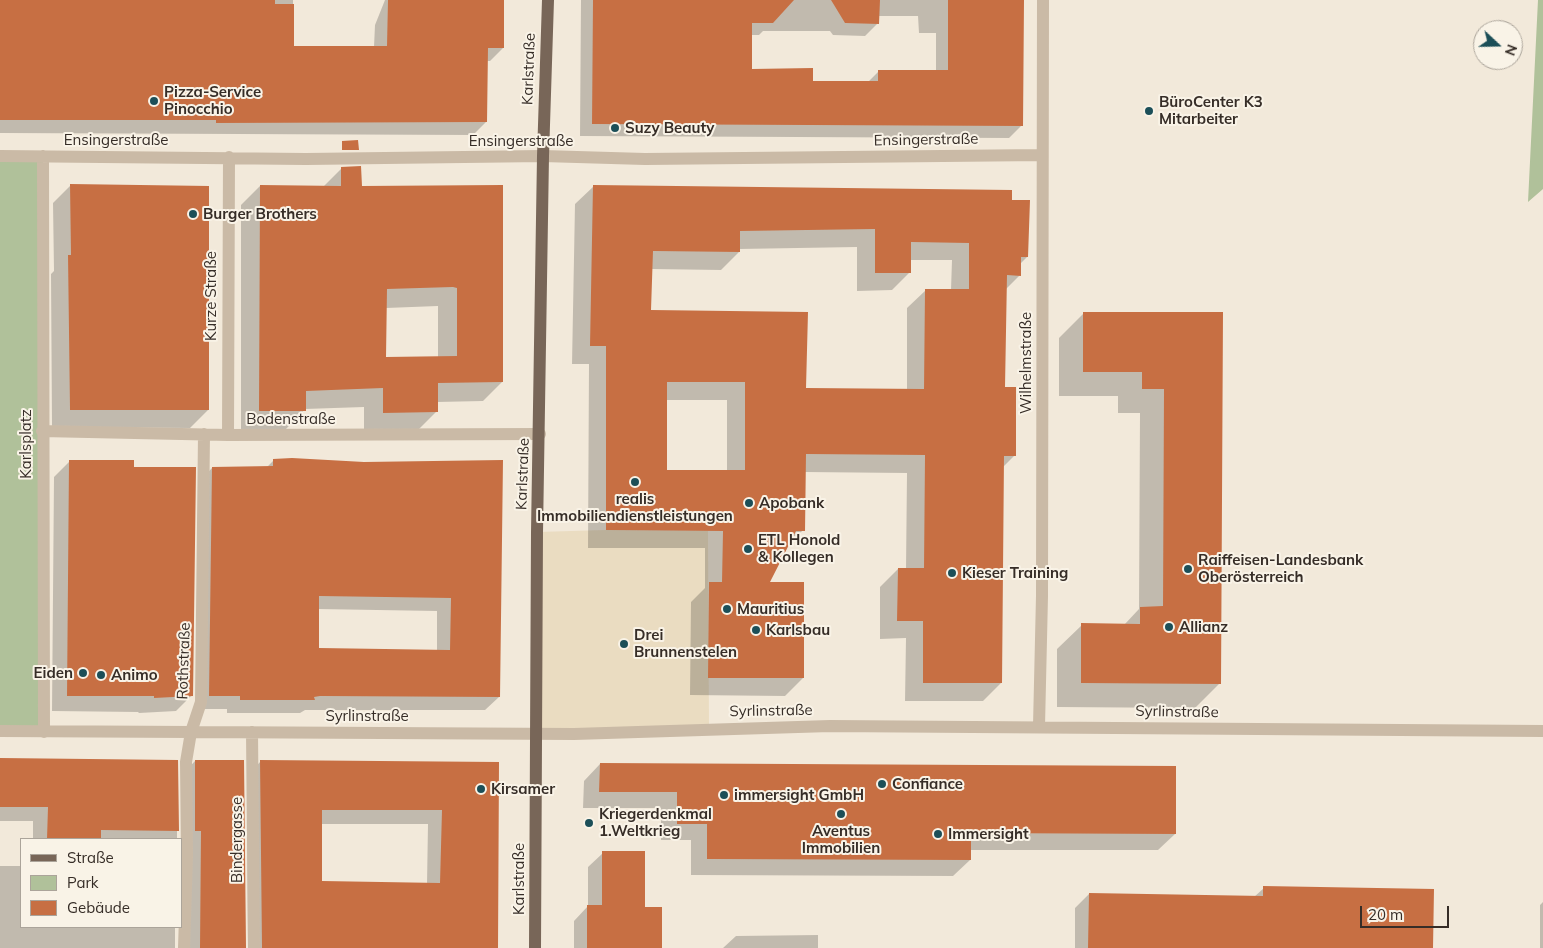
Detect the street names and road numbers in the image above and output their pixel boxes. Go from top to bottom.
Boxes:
street label: Karlstraße [519,33,539,105]
street label: Ensingerstraße [874,130,978,150]
street label: Ensingerstraße [64,131,168,149]
street label: Ensingerstraße [469,132,573,150]
street label: Kurze Straße [202,251,220,341]
street label: Wilhelmstraße [1017,312,1035,414]
street label: Karlsplatz [17,409,35,479]
street label: Bodenstraße [246,410,336,428]
street label: Karlstraße [513,438,533,510]
street label: Rothstraße [174,622,194,700]
street label: Syrlinstraße [729,701,813,721]
street label: Syrlinstraße [1135,702,1219,722]
street label: Syrlinstraße [325,707,409,725]
street label: Bindergasse [228,797,246,883]
street label: Karlstraße [510,843,528,915]

